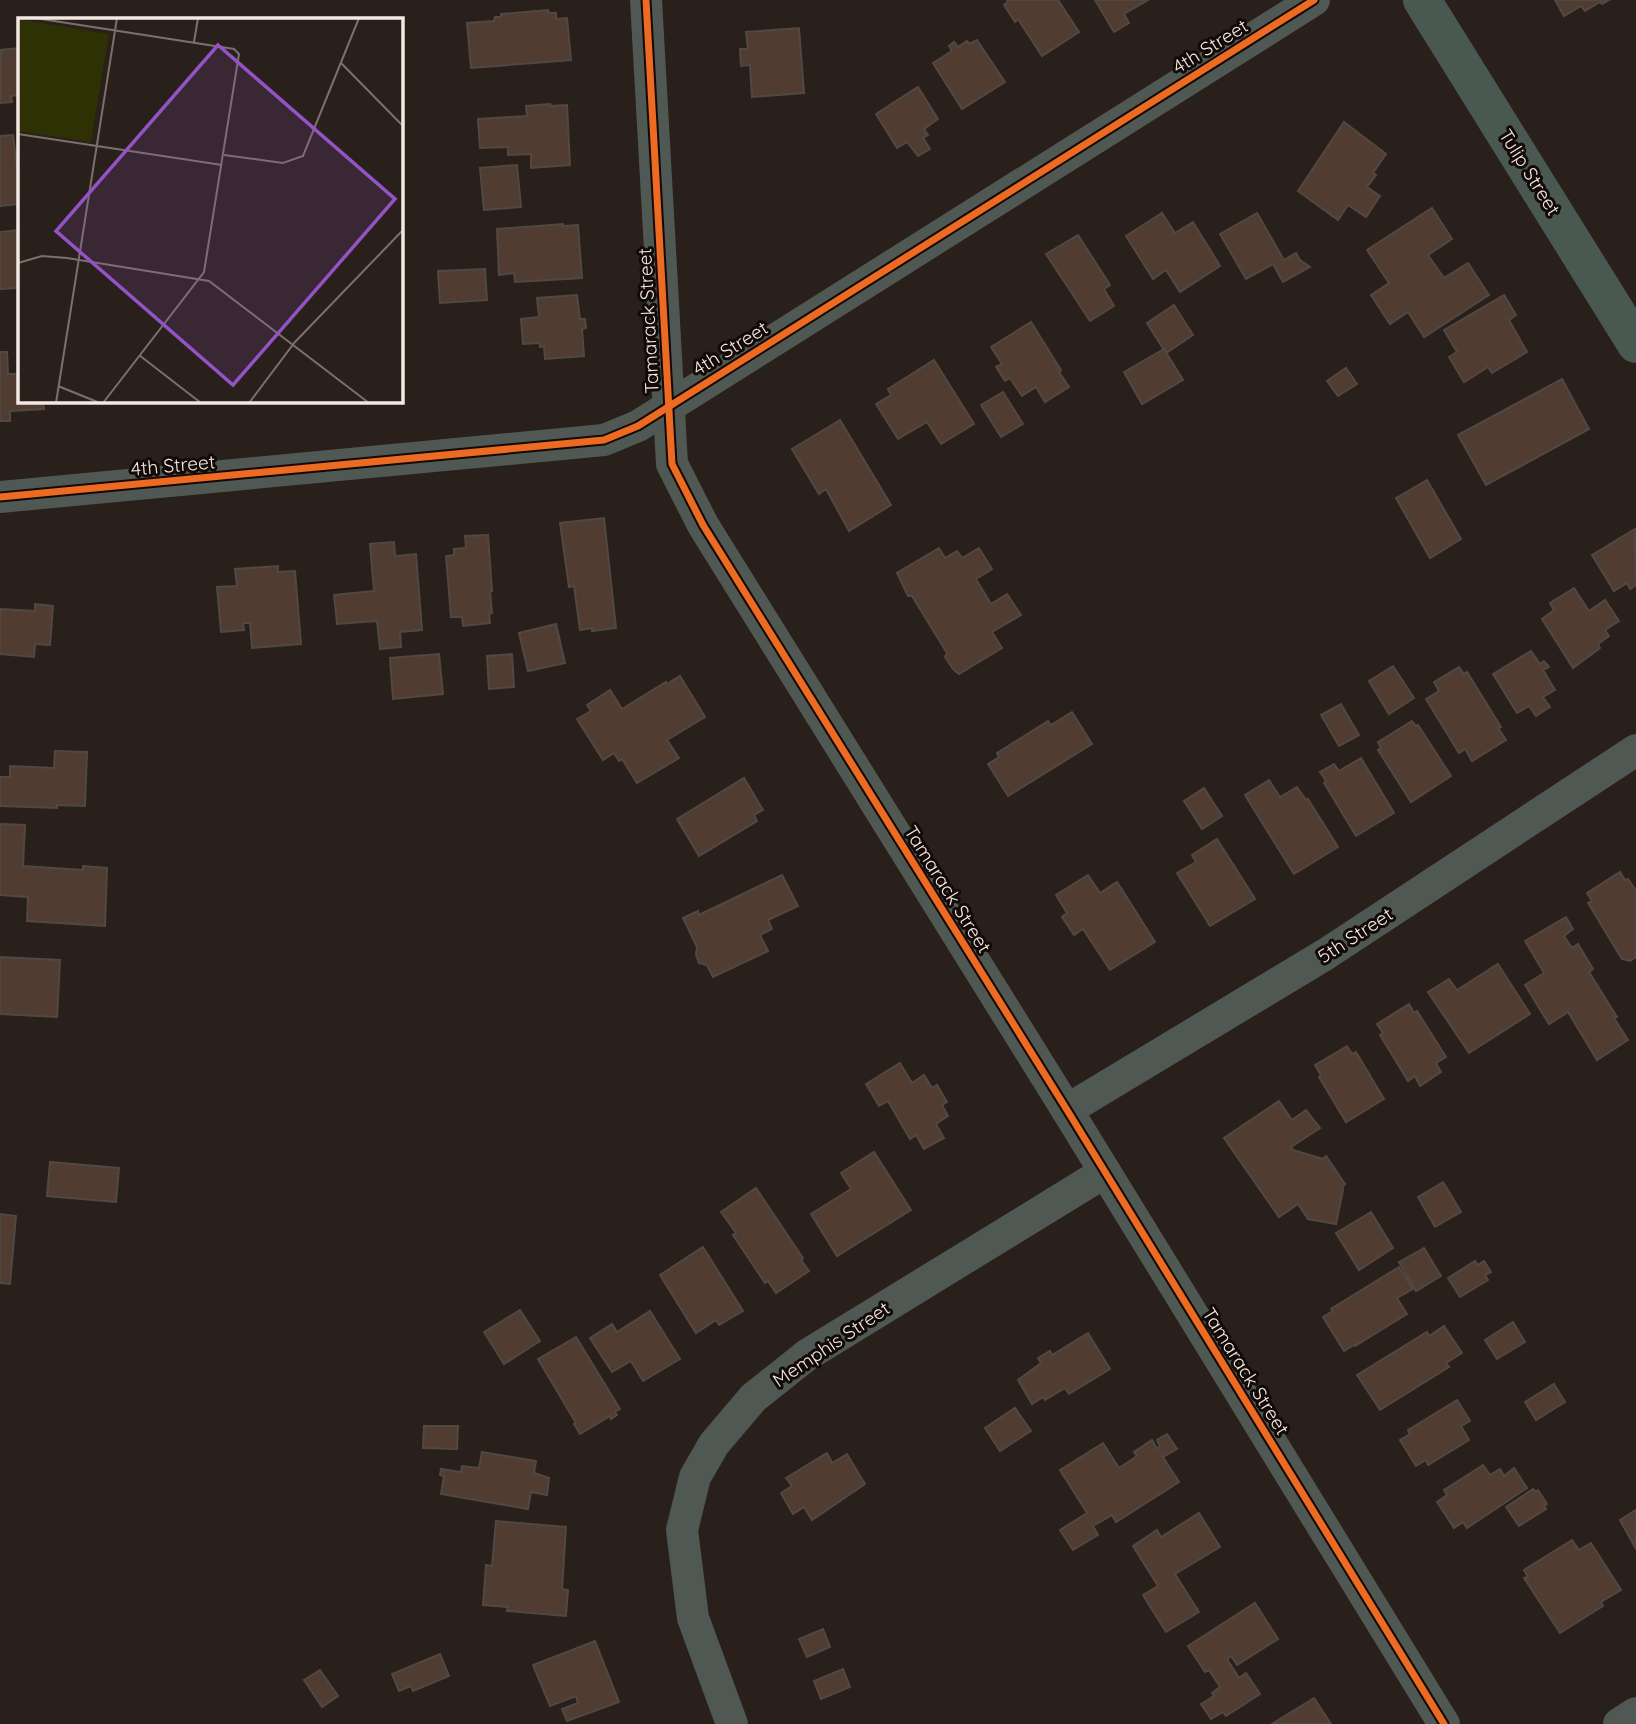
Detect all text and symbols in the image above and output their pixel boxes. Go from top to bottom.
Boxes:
street label: 4th Street [1168,13,1252,79]
inset map [18,18,402,402]
street label: Tulip Street [1494,124,1566,220]
street label: Tamarack Street [632,248,664,394]
street label: 4th Street [688,315,772,381]
street label: 4th Street [130,449,216,481]
street label: Tamarack Street [899,821,997,957]
street label: 5th Street [1313,902,1397,968]
street label: Memphis Street [768,1296,894,1392]
street label: Tamarack Street [1197,1303,1295,1439]

